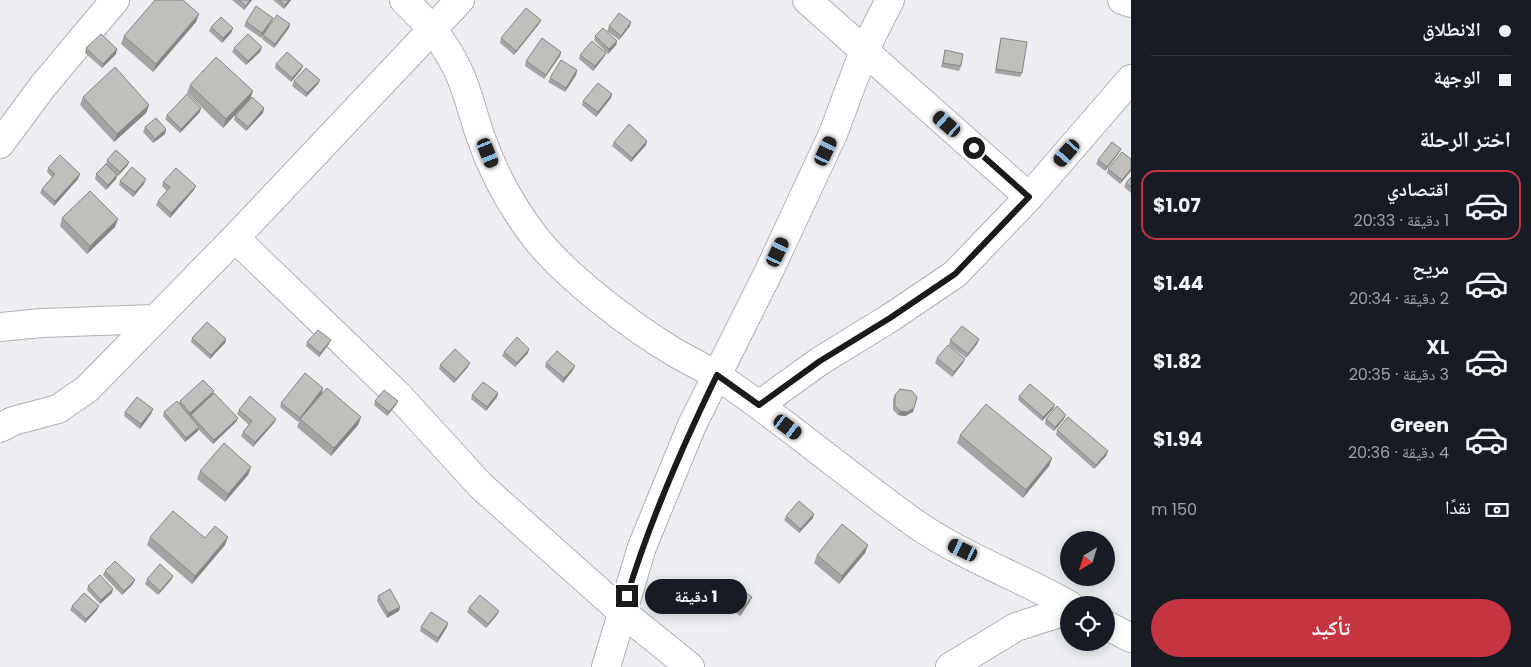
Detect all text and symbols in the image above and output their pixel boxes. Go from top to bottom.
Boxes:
text: الانطلاق [1422,16,1481,43]
text: الوجهة [1433,64,1481,91]
car [930,108,963,140]
text: اختر الرحلة [1420,124,1511,155]
car [812,134,839,168]
car [475,136,500,170]
route start [963,137,985,159]
car [1051,137,1082,169]
text: اقتصادي [1387,176,1449,203]
icon: car [1464,183,1509,228]
text: $1.07 [1153,192,1201,219]
text: 1 دقيقة · 20:33 [1354,209,1449,232]
car [764,235,791,269]
text: مريح [1412,254,1449,281]
icon: car [1464,261,1509,306]
text: $1.44 [1153,270,1204,297]
text: 2 دقيقة · 20:34 [1349,287,1449,310]
text: XL [1426,334,1449,361]
icon: car [1464,339,1509,384]
text: $1.82 [1153,348,1201,375]
text: 3 دقيقة · 20:35 [1349,363,1449,386]
car [771,412,804,442]
text: Green [1390,412,1449,439]
icon: car [1464,417,1509,462]
text: $1.94 [1153,426,1203,453]
text: 4 دقيقة · 20:36 [1348,441,1449,464]
text: نقدًا [1445,494,1471,521]
icon: cash [1483,496,1511,524]
text: 150 m [1151,498,1197,521]
north arrow [1060,531,1115,586]
map controls [1060,531,1115,651]
car [946,537,979,563]
callout: 1 دقيقة [644,578,747,614]
route end [616,585,638,607]
text: 1 دقيقة [674,585,718,608]
button: locate [1060,596,1115,651]
button: تأكيد [1151,599,1511,657]

